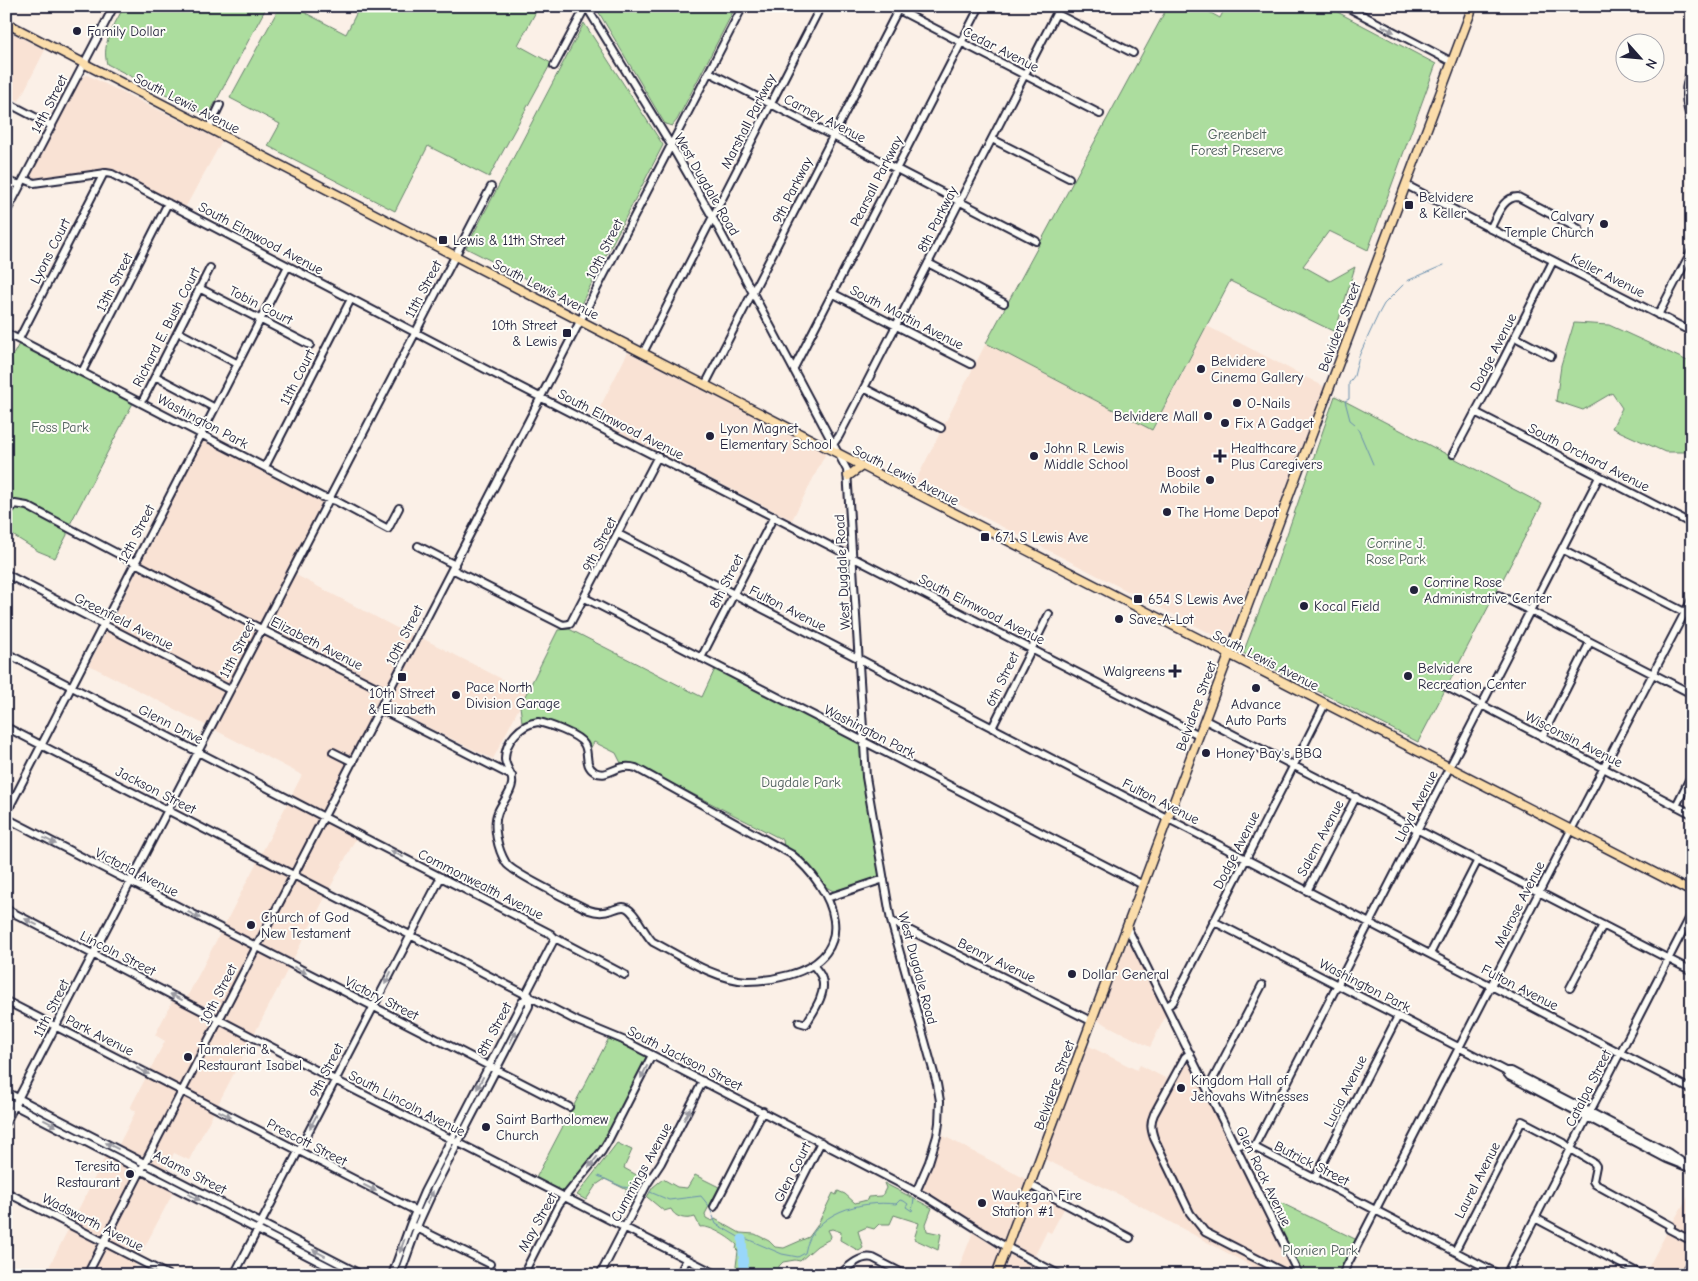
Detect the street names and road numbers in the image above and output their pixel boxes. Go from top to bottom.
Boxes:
street label: Cedar Avenue [960,23,1042,76]
street label: South Lewis Avenue [131,69,243,138]
street label: Marshall Parkway [717,70,780,172]
street label: 14th Street [27,71,72,136]
street label: Carney Avenue [781,91,869,146]
street label: West Dugdale Road [670,130,743,239]
street label: Pearsall Parkway [846,132,907,229]
street label: 9th Parkway [769,154,817,226]
street label: 8th Parkway [914,183,962,255]
street label: South Elmwood Avenue [195,198,326,279]
street label: Lyons Court [27,215,75,287]
street label: 10th Street [582,215,627,282]
street label: 13th Street [92,249,137,315]
street label: Keller Avenue [1568,250,1648,301]
street label: South Lewis Avenue [490,255,602,324]
street label: 11th Street [401,257,446,321]
street label: Richard E. Bush Court [129,264,204,390]
street label: Belvidere Street [1315,279,1365,374]
street label: South Martin Avenue [847,281,966,353]
street label: Tobin Court [226,282,296,329]
street label: Dodge Avenue [1466,310,1520,394]
street label: 11th Court [276,346,319,408]
street label: South Elmwood Avenue [555,385,687,464]
street label: Washington Park [154,390,251,453]
street label: South Orchard Avenue [1525,419,1652,495]
street label: South Lewis Avenue [850,441,962,510]
street label: 12th Street [114,501,159,567]
street label: 9th Street [579,513,621,574]
street label: West Dugdale Road [831,514,854,630]
street label: 8th Street [706,550,748,611]
street label: South Elmwood Avenue [916,570,1048,649]
street label: Fulton Avenue [746,582,829,635]
street label: Greenfield Avenue [71,589,176,654]
street label: 10th Street [382,601,427,668]
street label: Elizabeth Avenue [268,613,366,674]
street label: 11th Street [216,617,260,681]
street label: South Lewis Avenue [1210,626,1322,695]
street label: 6th Street [982,648,1023,709]
street label: Belvidere Street [1172,658,1221,753]
street label: Glenn Drive [136,701,206,748]
street label: Washington Park [821,701,919,762]
street label: Wisconsin Avenue [1522,708,1625,771]
street label: Jackson Street [113,763,200,818]
street label: Lloyd Avenue [1391,768,1442,845]
street label: Fulton Avenue [1119,775,1202,828]
street label: Salem Avenue [1293,797,1348,879]
street label: Dodge Avenue [1209,808,1263,892]
street label: Victoria Avenue [92,844,181,901]
street label: Commonwealth Avenue [415,845,546,923]
street label: Melrose Avenue [1490,858,1548,950]
street label: West Dugdale Road [894,910,941,1026]
street label: Lincoln Street [77,927,159,980]
street label: Benny Avenue [955,934,1039,987]
street label: Washington Park [1316,955,1414,1016]
street label: 10th Street [196,960,241,1027]
street label: Fulton Avenue [1478,961,1561,1014]
street label: Victory Street [342,973,422,1025]
street label: 11th Street [30,976,74,1040]
street label: 8th Street [473,999,516,1059]
street label: Park Avenue [63,1011,137,1060]
street label: South Jackson Street [625,1022,746,1095]
street label: Belvidere Street [1030,1037,1079,1132]
street label: 9th Street [306,1039,348,1100]
street label: Catalpa Street [1562,1046,1616,1130]
street label: Lucia Avenue [1320,1052,1371,1130]
street label: South Lincoln Avenue [346,1067,468,1140]
street label: Prescott Street [264,1115,351,1170]
street label: Cummings Avenue [607,1120,676,1225]
street label: Glen Rock Avenue [1232,1124,1295,1229]
street label: Butrick Street [1271,1137,1353,1190]
street label: Glen Court [770,1138,815,1205]
street label: Laurel Avenue [1451,1139,1504,1221]
street label: Adams Street [150,1147,230,1199]
street label: May Street [514,1189,561,1255]
street label: Wadsworth Avenue [39,1190,146,1255]

